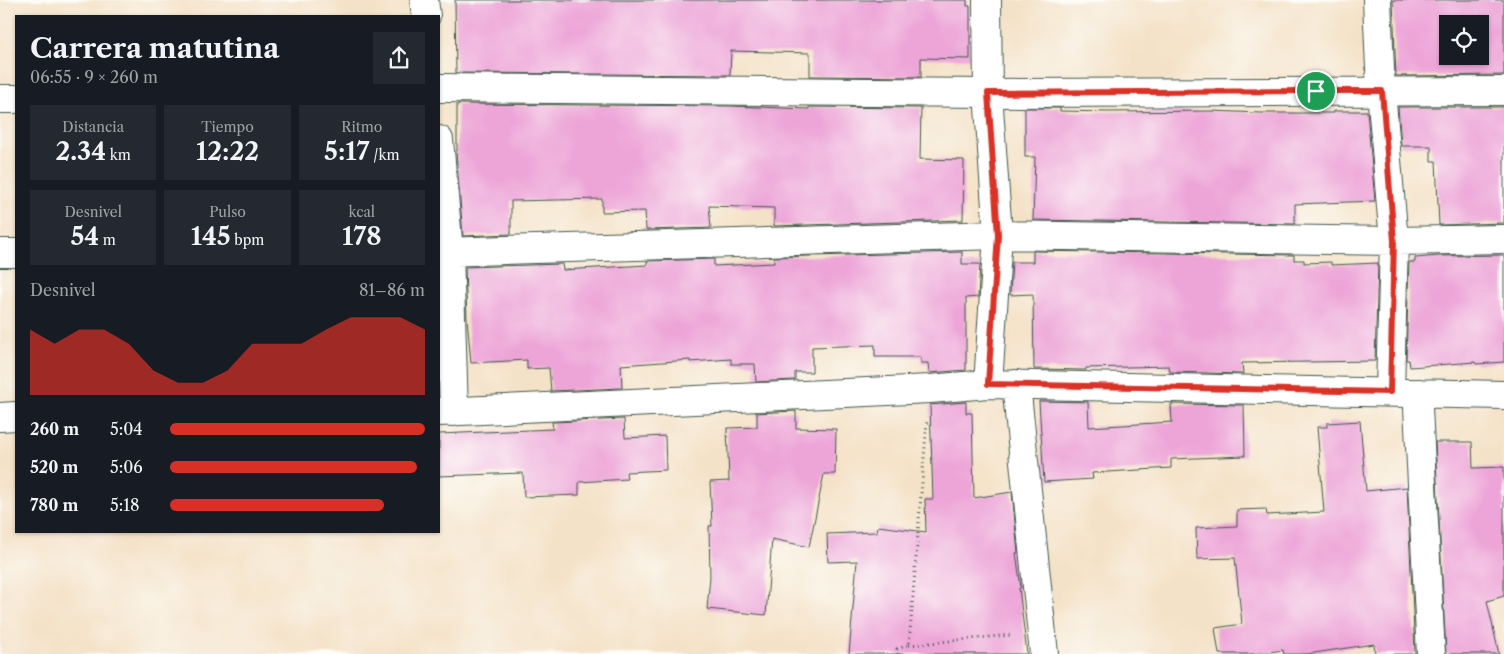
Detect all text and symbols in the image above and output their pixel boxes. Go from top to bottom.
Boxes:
map controls [1439,15,1489,65]
button: locate [1439,15,1489,65]
text: Carrera matutina [30,31,279,65]
button: share [373,32,425,84]
text: 06:55 · 9 × 260 m [30,67,158,87]
pin [1295,70,1337,112]
icon: arrive [1302,77,1330,105]
text: Distancia [62,118,124,136]
text: Tiempo [201,118,254,136]
text: Ritmo [341,118,382,136]
text: 2.34 [55,136,106,167]
text: 12:22 [196,136,259,167]
text: 5:17 [324,136,370,167]
text: km [106,146,131,164]
text: /km [370,146,400,164]
text: Desnivel [64,203,122,221]
text: Pulso [209,203,246,221]
text: kcal [349,203,375,221]
text: 54 [70,221,99,252]
text: 145 [191,221,231,252]
text: 178 [342,221,382,252]
text: m [99,231,116,249]
text: bpm [231,231,264,249]
text: Desnivel [30,280,96,300]
text: 81–86 m [359,280,425,300]
text: 260 m [30,419,79,439]
text: 5:04 [110,419,143,439]
text: 520 m [30,457,78,477]
text: 5:06 [110,457,143,477]
text: 780 m [30,495,78,515]
text: 5:18 [110,495,139,515]

